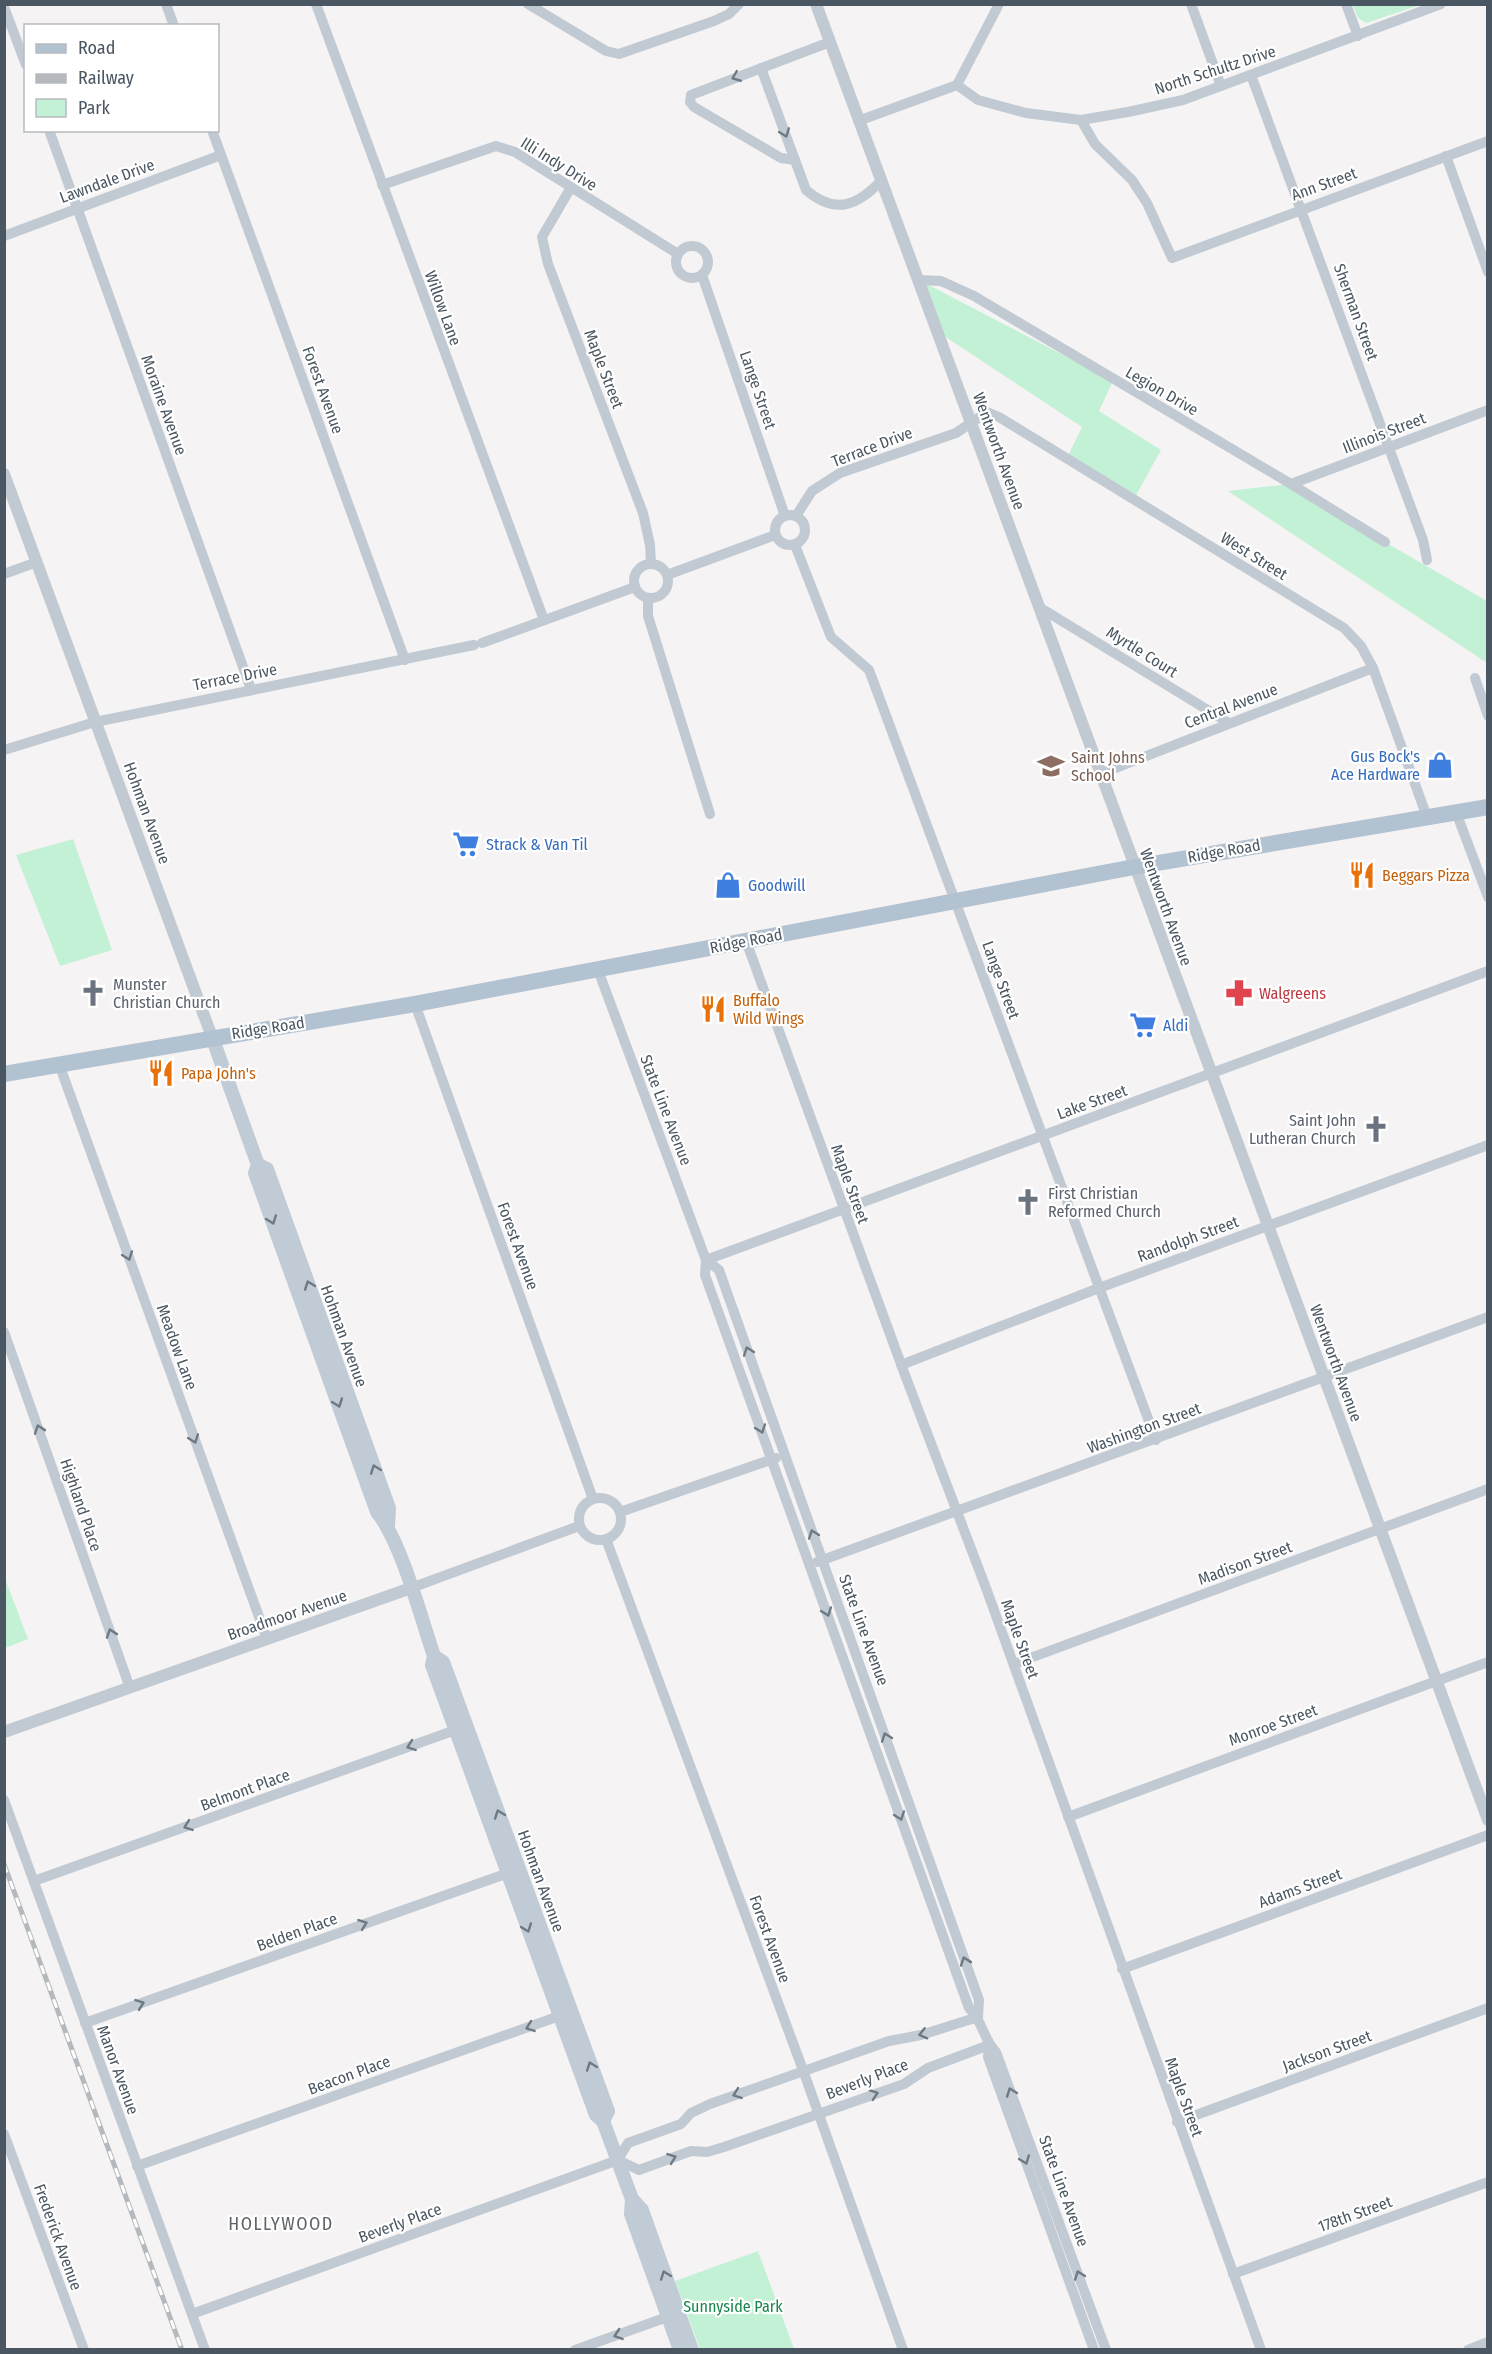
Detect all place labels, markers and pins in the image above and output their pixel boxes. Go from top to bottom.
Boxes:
place label: Gus Bock's Ace Hardware [1331,747,1420,784]
place label: Saint Johns School [1071,748,1145,785]
shop icon: Gus Bock's Ace Hardware [1425,750,1455,780]
school or university icon: Saint Johns School [1036,751,1066,781]
supermarket icon: Strack & Van Til [451,829,481,859]
place label: Strack & Van Til [486,835,588,854]
restaurant icon: Beggars Pizza [1347,860,1377,890]
place label: Beggars Pizza [1382,866,1470,885]
shop icon: Goodwill [713,870,743,900]
place label: Goodwill [748,876,806,895]
place label: Munster Christian Church [113,975,220,1012]
church icon: Munster Christian Church [78,978,108,1008]
pharmacy icon: Walgreens [1224,978,1254,1008]
place label: Walgreens [1259,984,1326,1003]
place label: Buffalo Wild Wings [733,991,804,1028]
restaurant icon: Buffalo Wild Wings [698,994,728,1024]
supermarket icon: Aldi [1128,1010,1158,1040]
place label: Aldi [1163,1016,1188,1035]
restaurant icon: Papa John's [146,1058,176,1088]
place label: Papa John's [181,1064,256,1083]
place label: Saint John Lutheran Church [1249,1111,1356,1148]
church icon: Saint John Lutheran Church [1361,1114,1391,1144]
place label: First Christian Reformed Church [1048,1184,1161,1221]
church icon: First Christian Reformed Church [1013,1187,1043,1217]

